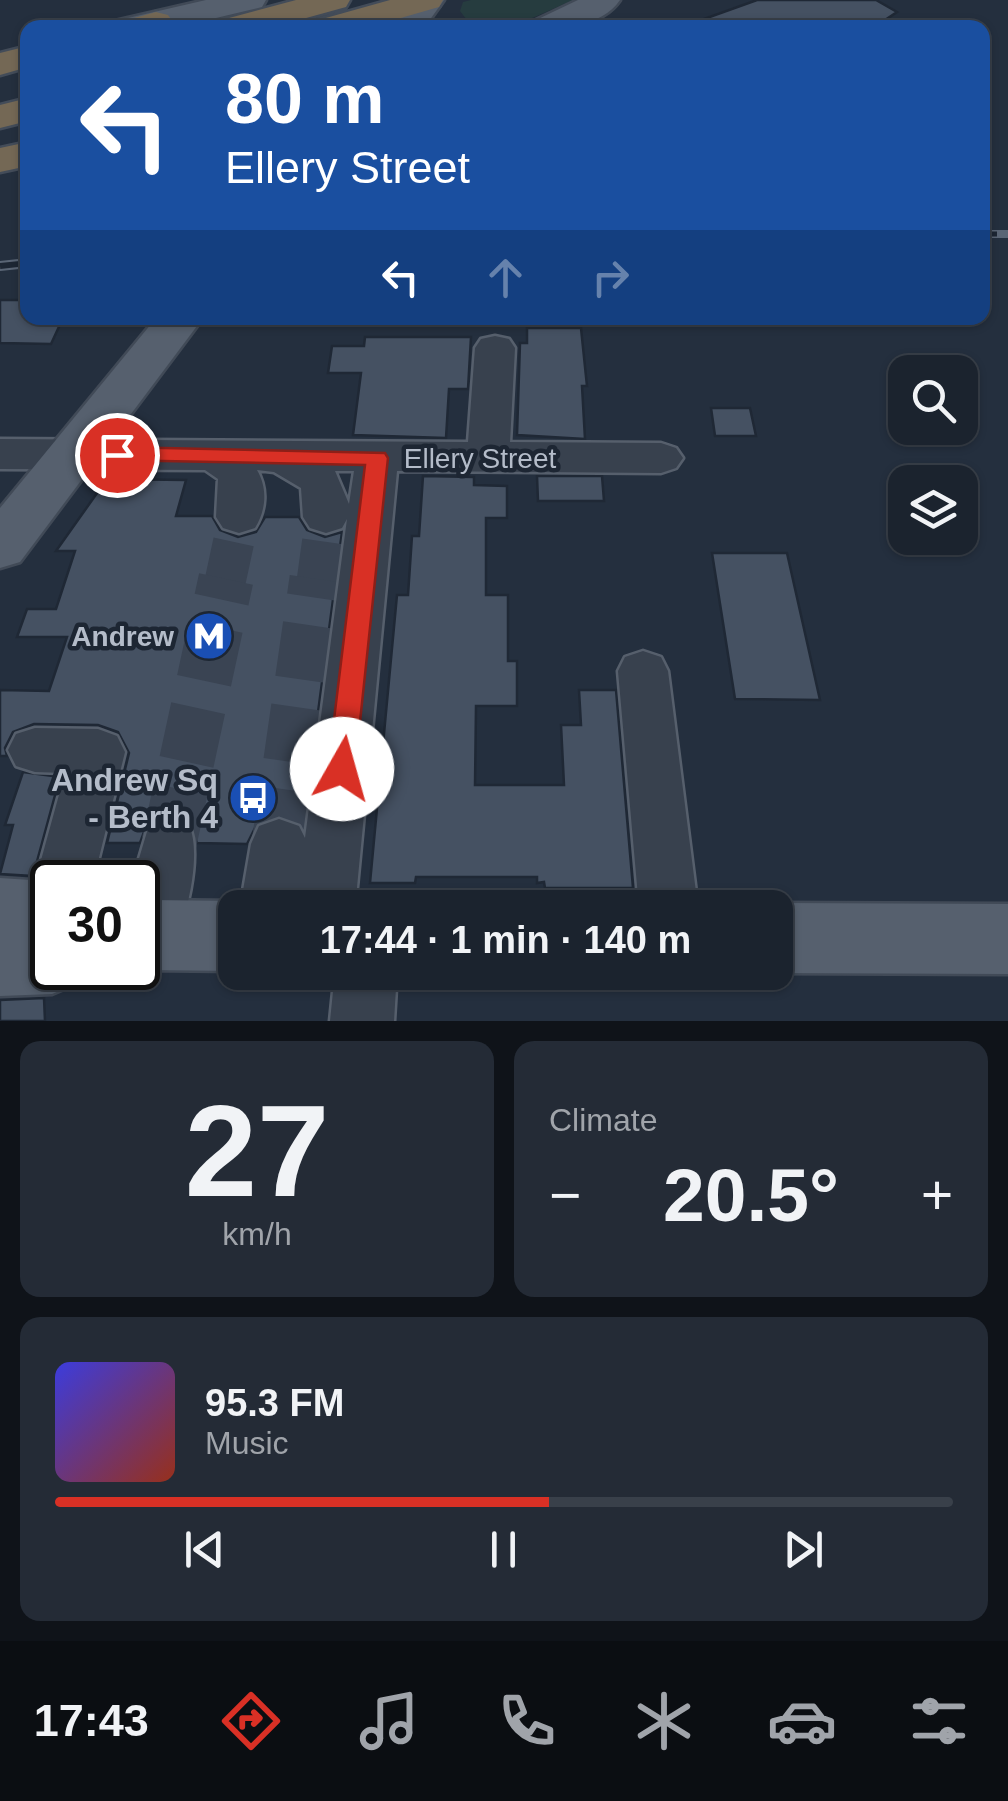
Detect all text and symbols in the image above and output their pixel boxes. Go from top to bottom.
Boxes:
icon: left [60,60,190,190]
text: 80 m [225,60,385,138]
text: Ellery Street [225,142,470,193]
icon: left [373,250,428,305]
icon: ahead [478,250,533,305]
icon: right [583,250,638,305]
map controls [888,355,978,555]
button: search [888,355,978,445]
pin [75,413,160,498]
icon: arrive [90,428,145,483]
street label: Ellery Street [404,443,556,474]
button: layers [888,465,978,555]
metro station icon: Andrew [183,610,235,662]
place label: Andrew [71,621,174,652]
position arrow [290,717,394,821]
place label: Andrew Sq - Berth 4 [51,762,218,835]
bus stop icon: Andrew Sq - Berth 4 [227,772,279,824]
speed limit sign: 30 [30,860,160,990]
text: 17:44 · 1 min · 140 m [320,919,691,961]
text: 27 [185,1078,329,1224]
text: Climate [549,1102,657,1138]
text: 20.5° [663,1153,839,1237]
text: − [549,1164,581,1226]
text: + [921,1164,953,1226]
text: km/h [222,1216,292,1252]
text: 95.3 FM [205,1382,344,1424]
text: Music [205,1425,289,1461]
icon: previous [177,1522,232,1577]
icon: pause [476,1522,531,1577]
icon: next [776,1522,831,1577]
icon: directions [216,1686,286,1756]
icon: music [354,1686,424,1756]
icon: phone [492,1686,562,1756]
icon: climate [629,1686,699,1756]
icon: car [767,1686,837,1756]
icon: filters [904,1686,974,1756]
text: 17:43 [34,1695,149,1746]

